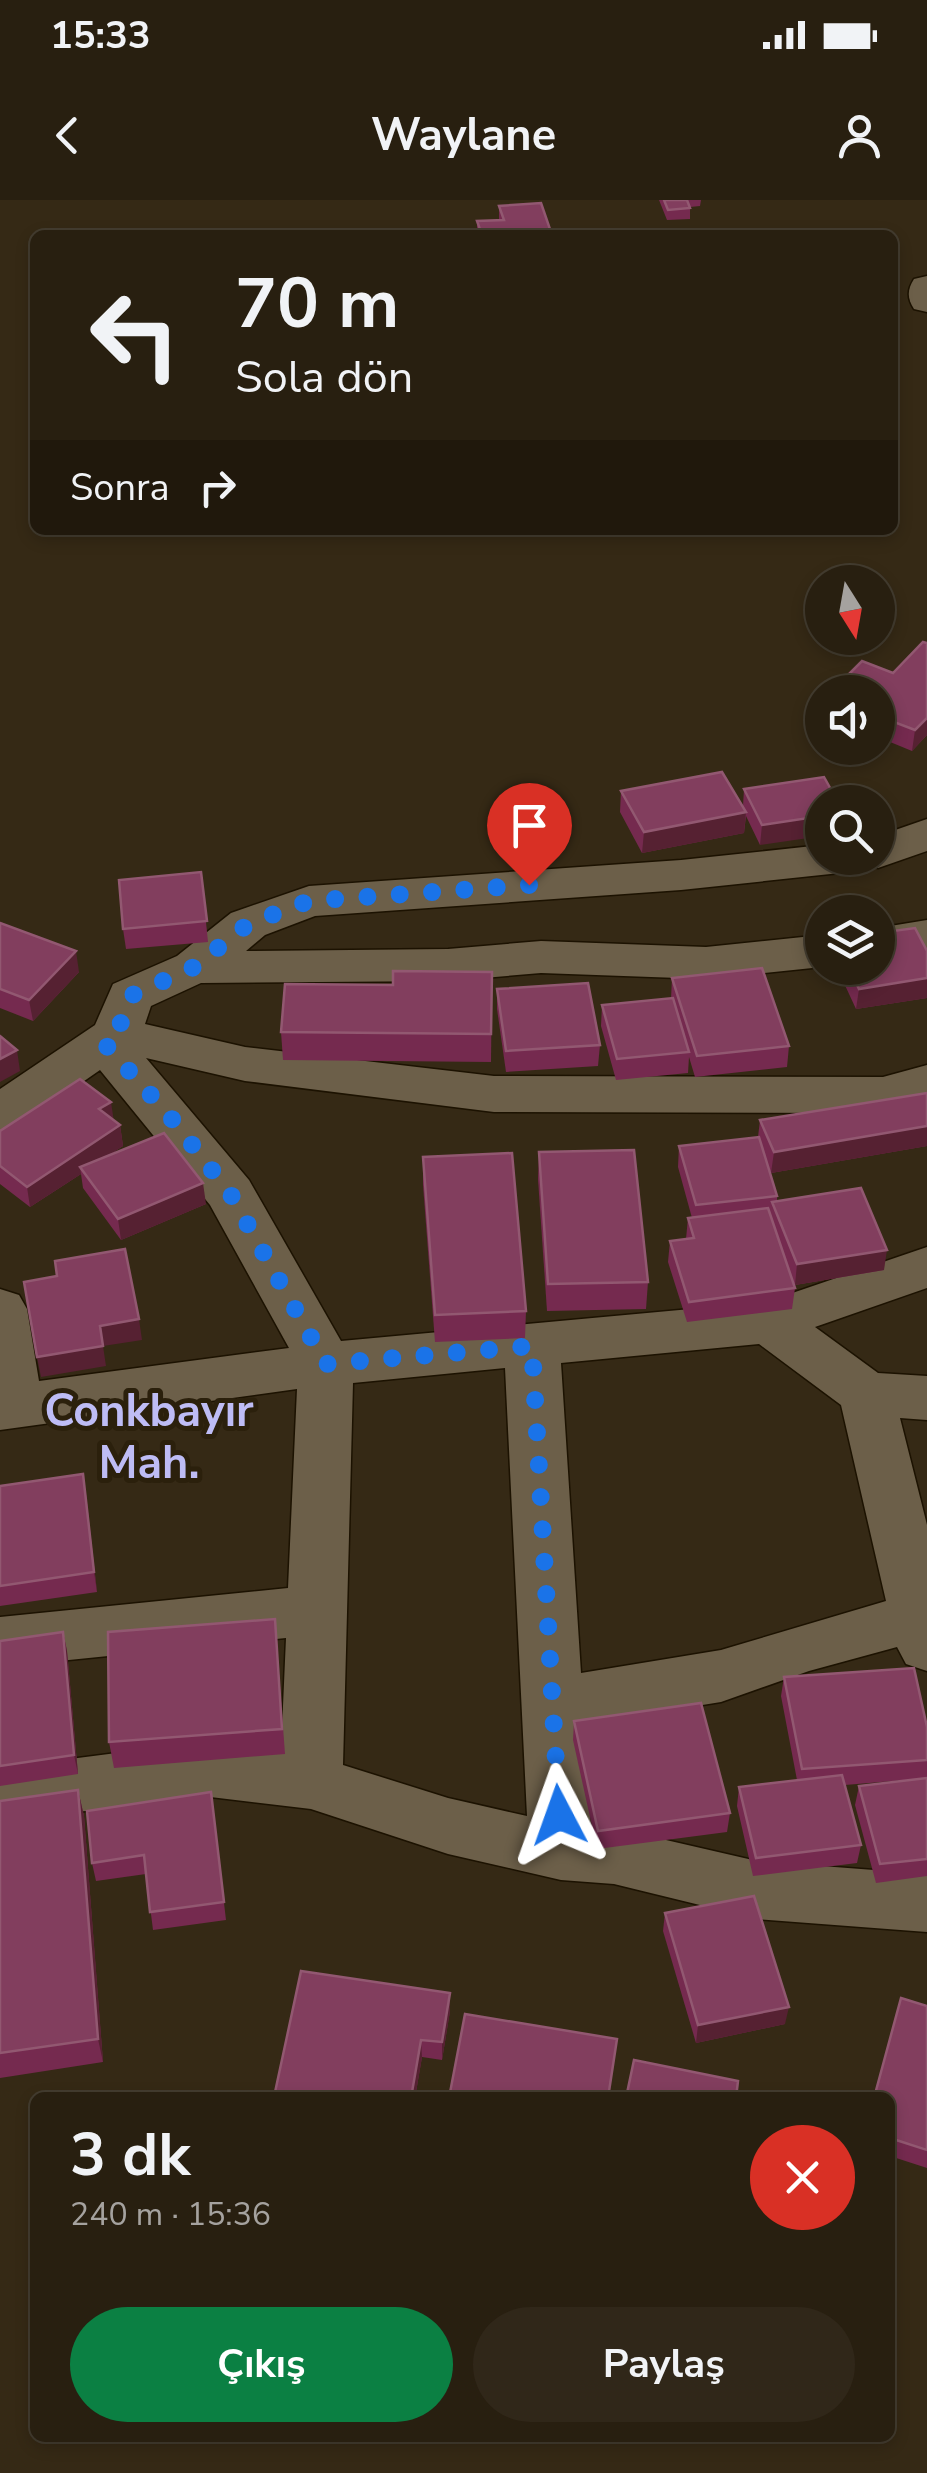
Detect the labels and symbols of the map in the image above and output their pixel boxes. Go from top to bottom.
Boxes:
north arrow [805,565,895,655]
pin [487,783,572,886]
district label: Conkbayır Mah. [44,1381,254,1494]
position arrow [507,1763,611,1867]

